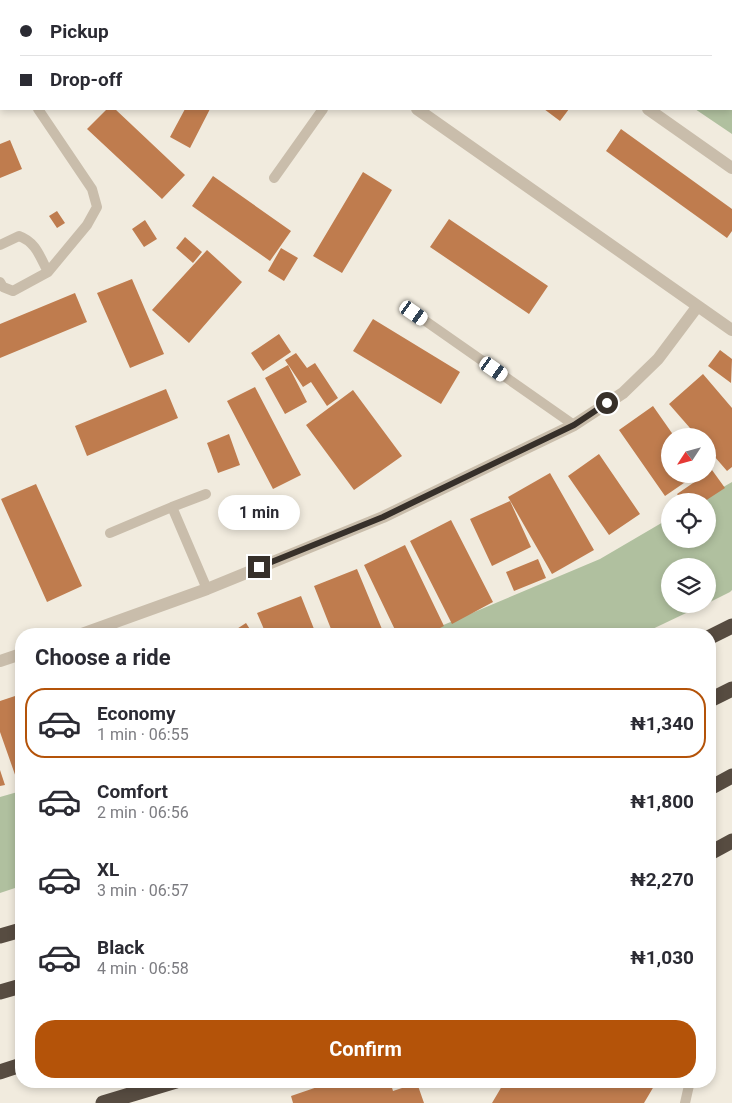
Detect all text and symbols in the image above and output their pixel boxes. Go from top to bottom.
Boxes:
text: Pickup [50,20,109,43]
text: Drop-off [50,68,122,91]
car [397,298,430,328]
car [477,354,510,384]
route start [596,392,618,414]
north arrow [661,428,716,482]
map controls [661,428,716,613]
button: locate [661,493,716,548]
callout: 1 min [218,494,300,530]
text: 1 min [239,503,279,522]
route end [248,556,270,578]
button: layers [661,558,716,613]
text: Choose a ride [35,645,171,670]
icon: car [37,701,82,746]
text: Economy [97,702,176,725]
text: ₦1,340 [630,712,694,735]
text: 1 min · 06:55 [97,725,189,744]
icon: car [37,779,82,824]
text: Comfort [97,780,168,803]
text: ₦1,800 [630,790,694,813]
text: 2 min · 06:56 [97,803,189,822]
icon: car [37,857,82,902]
text: XL [97,858,119,881]
text: ₦2,270 [630,868,694,891]
text: 3 min · 06:57 [97,881,189,900]
icon: car [37,935,82,980]
text: Black [97,936,144,959]
text: ₦1,030 [630,946,694,969]
text: 4 min · 06:58 [97,959,189,978]
button: Confirm [35,1020,696,1078]

